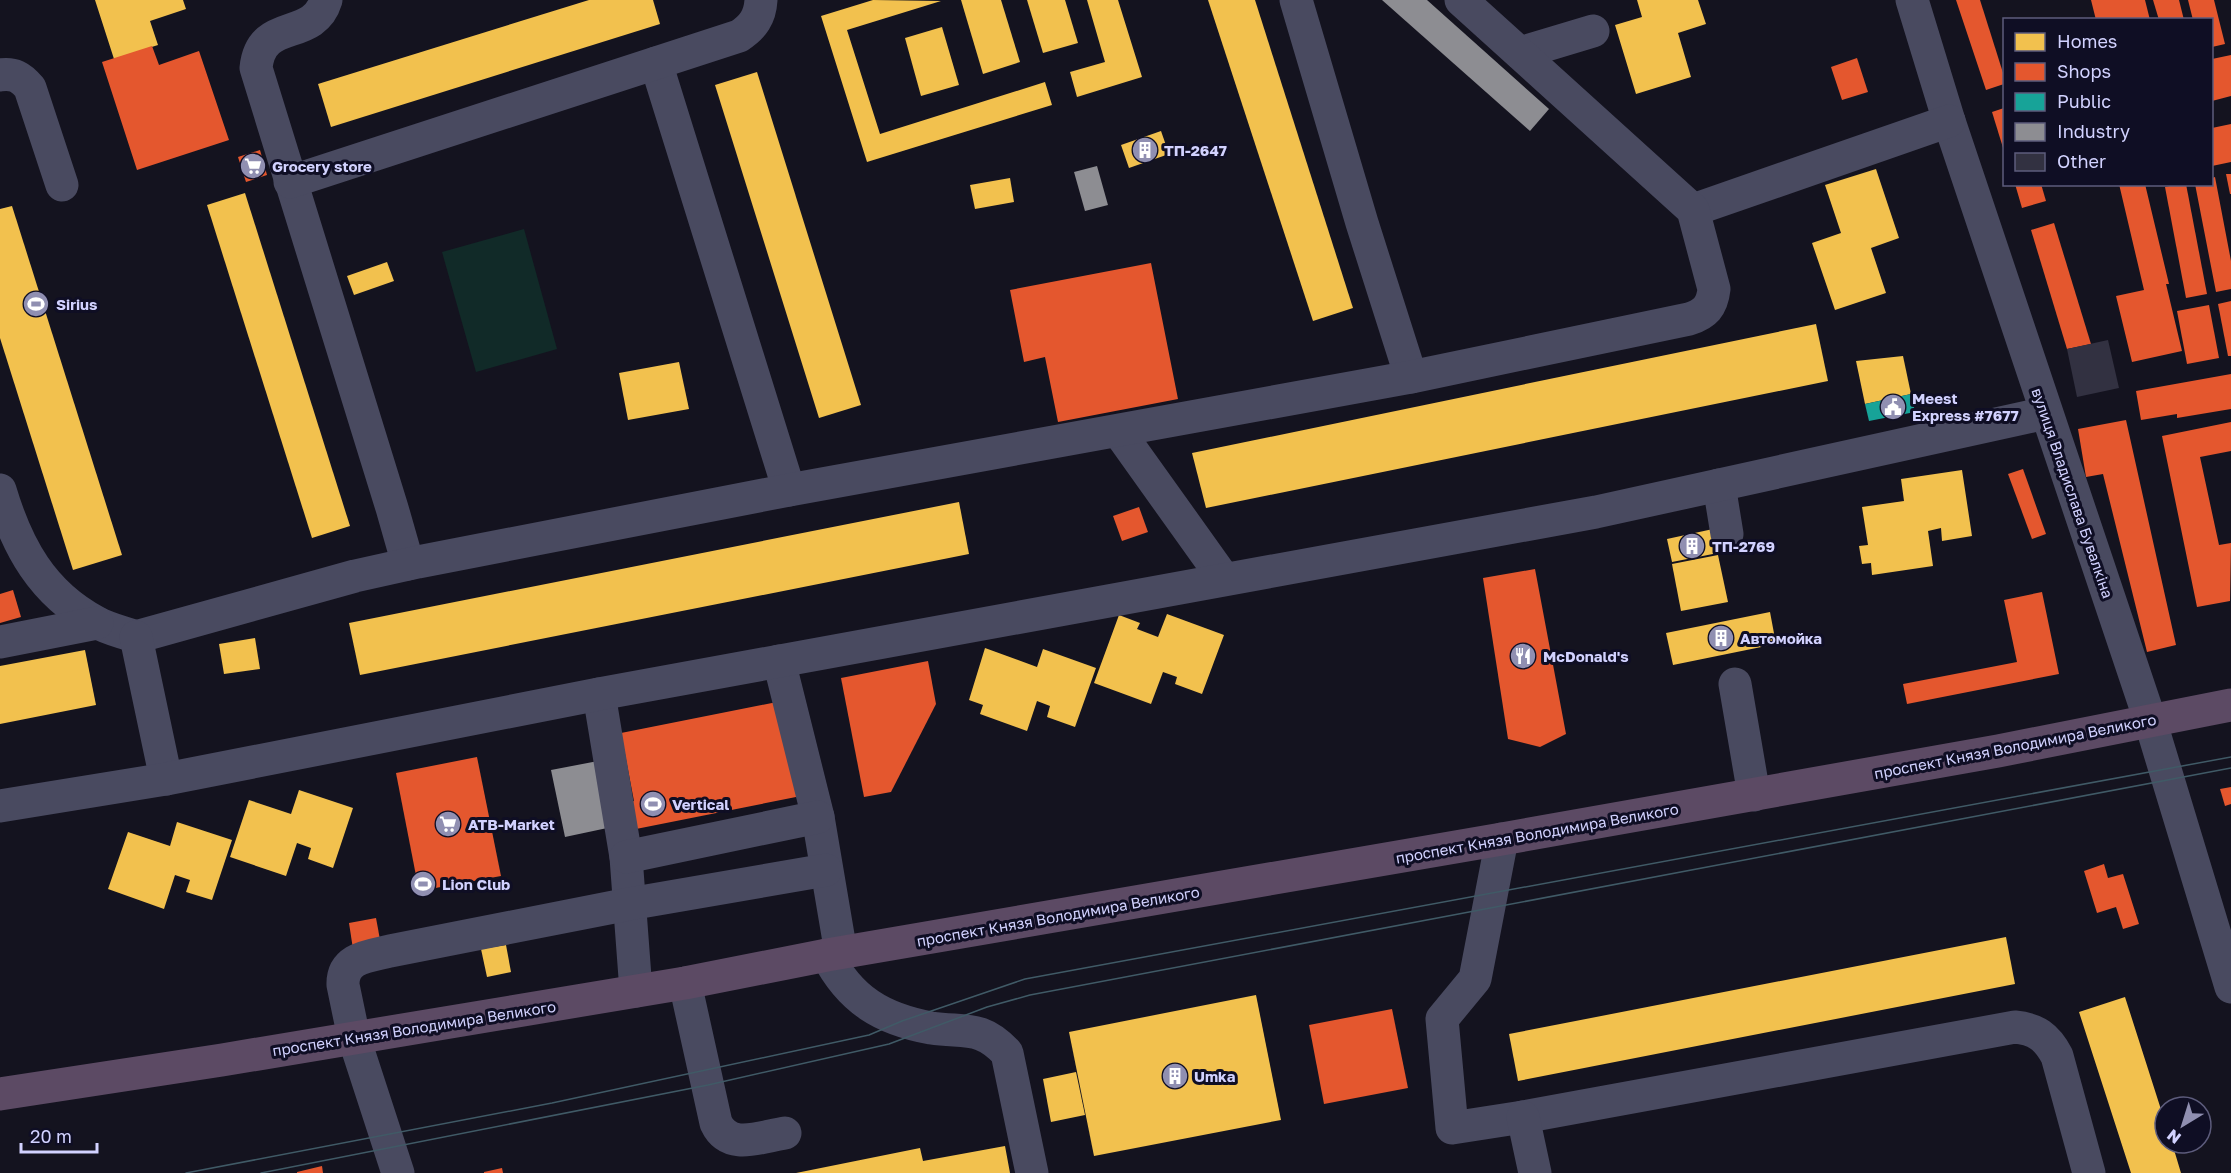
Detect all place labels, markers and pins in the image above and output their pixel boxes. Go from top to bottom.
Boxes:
building icon: ТП-2647 [1130,135,1160,165]
place label: ТП-2647 [1164,141,1227,159]
supermarket icon: Grocery store [238,151,268,181]
place label: Grocery store [272,157,372,175]
sports icon: Sirius [21,289,51,319]
place label: Sirius [56,295,97,313]
place label: Meest Express #7677 [1912,389,2019,424]
public building icon: Meest Express #7677 [1878,392,1908,422]
building icon: ТП-2769 [1677,531,1707,561]
place label: ТП-2769 [1712,537,1775,555]
building icon: Автомойка [1706,623,1736,653]
place label: Автомойка [1740,629,1822,647]
restaurant icon: McDonald's [1508,641,1538,671]
place label: McDonald's [1543,647,1629,665]
sports icon: Vertical [638,789,668,819]
place label: Vertical [672,795,729,813]
supermarket icon: ATB-Market [433,809,463,839]
place label: ATB-Market [468,815,555,833]
sports icon: Lion Club [408,869,438,899]
place label: Lion Club [442,875,510,893]
building icon: Umka [1160,1061,1190,1091]
place label: Umka [1194,1067,1236,1085]

